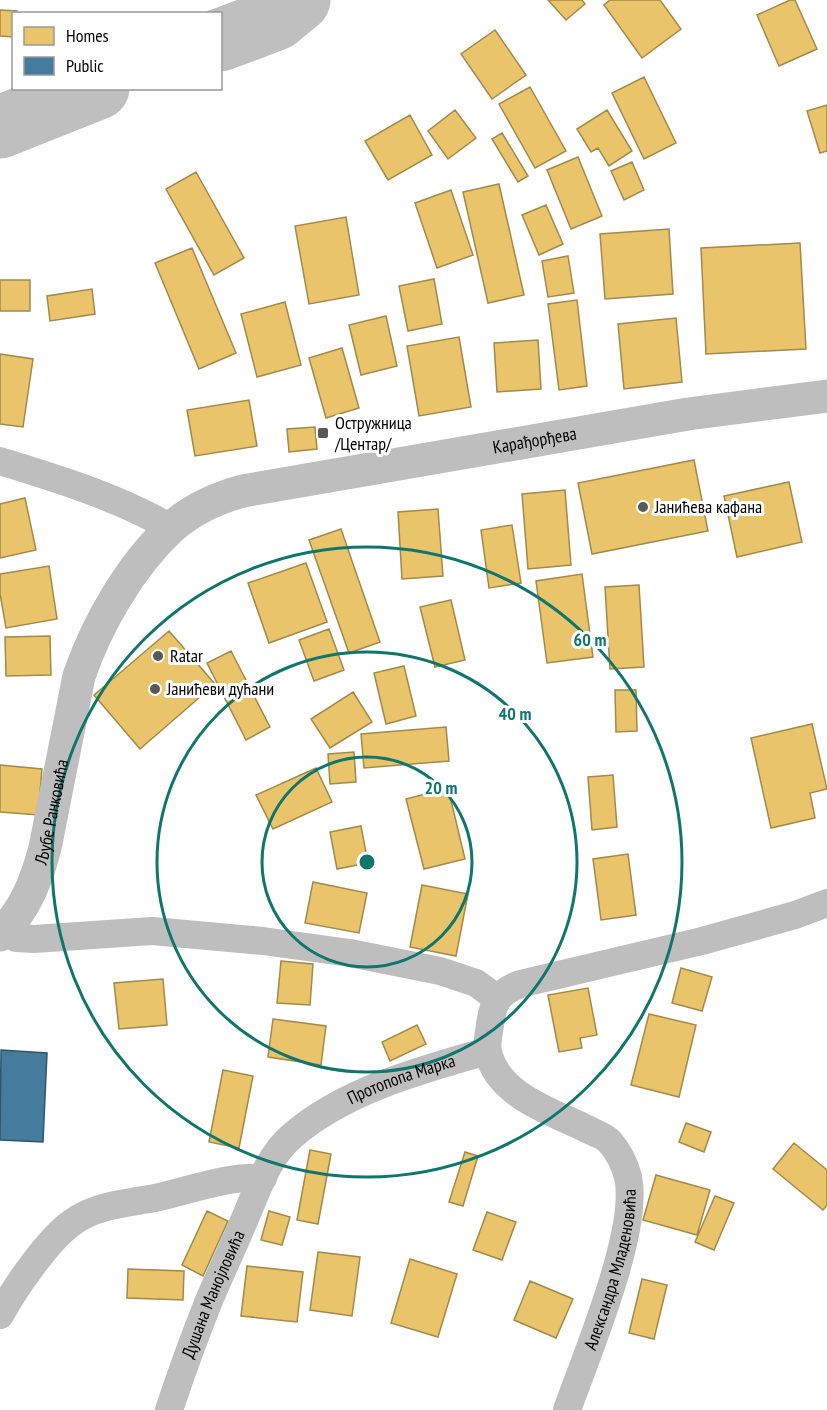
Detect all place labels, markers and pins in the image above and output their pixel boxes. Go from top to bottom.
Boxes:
place label: Остружница /Центар/ [334,411,412,455]
marker: Остружница /Центар/ [316,426,330,440]
place label: Јанићева кафана [654,495,762,518]
marker: Јанићева кафана [636,500,650,514]
place label: Ratar [170,644,203,667]
marker: Ratar [151,649,165,663]
place label: Јанићеви дућани [166,677,274,700]
marker: Јанићеви дућани [148,682,162,696]
centre of rings [357,852,377,872]

